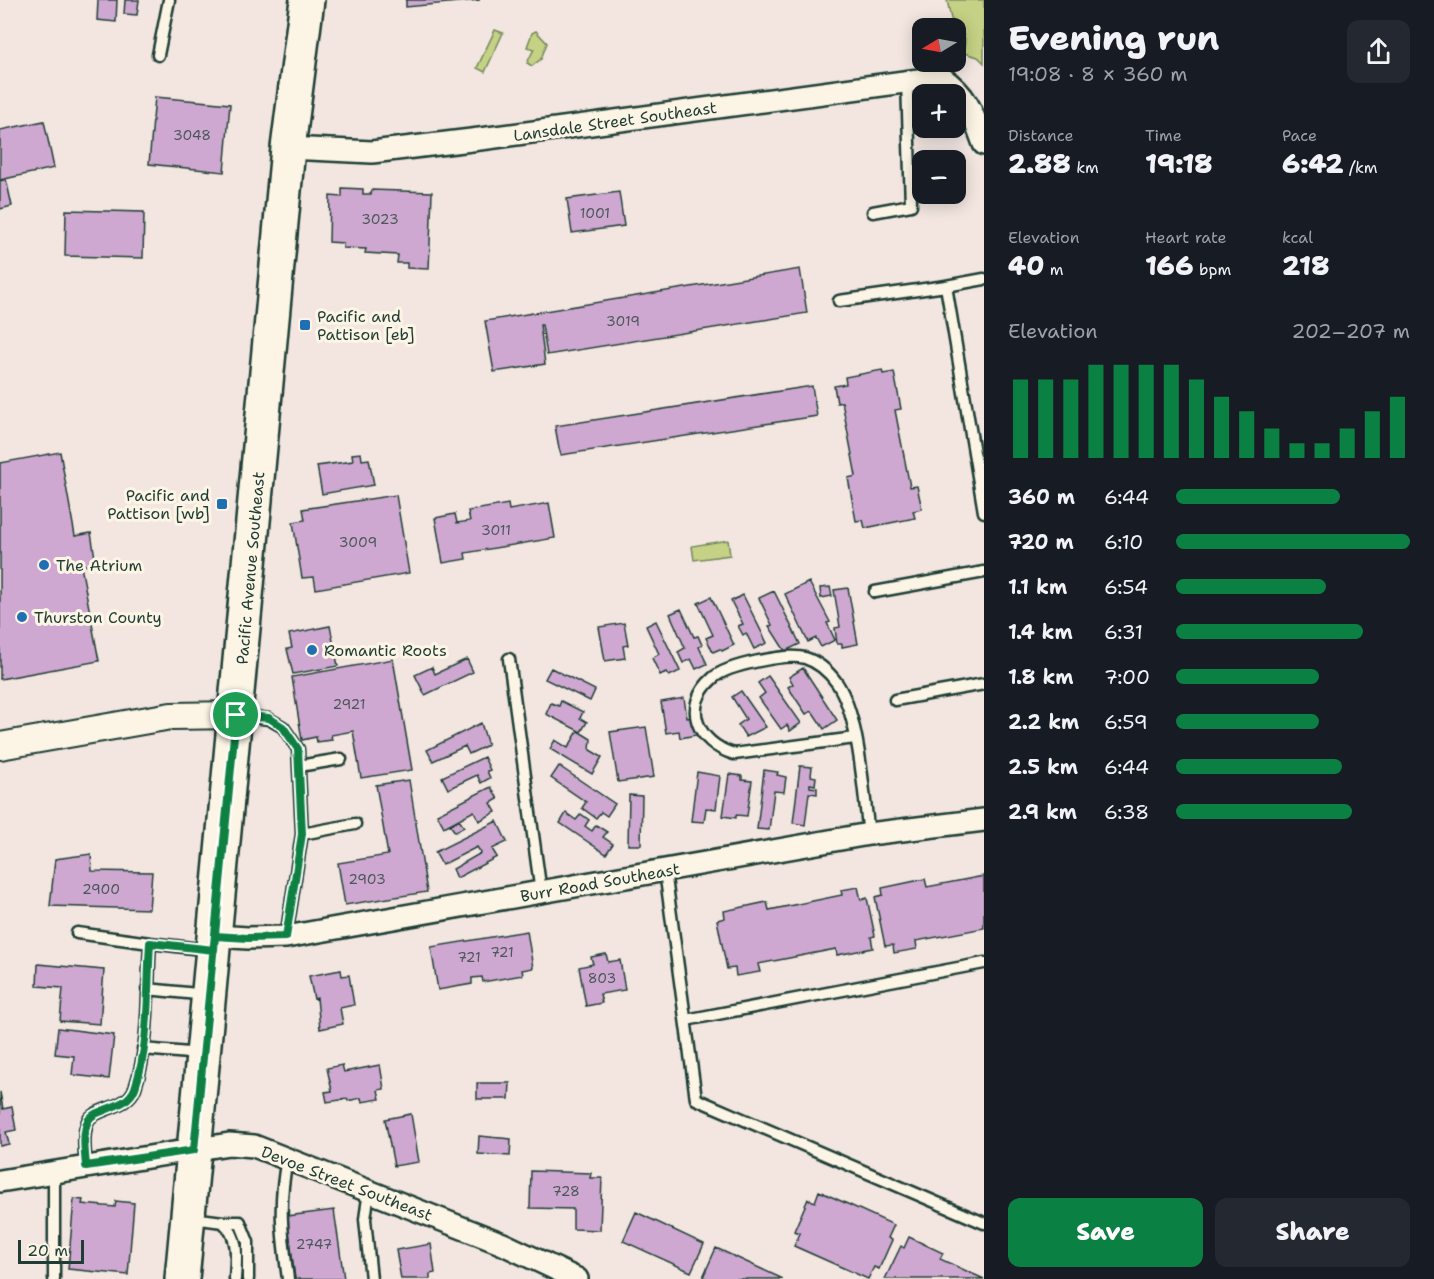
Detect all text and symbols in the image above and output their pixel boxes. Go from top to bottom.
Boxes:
text: Evening run [1008,16,1219,61]
north arrow [912,18,966,72]
map controls [912,18,966,204]
button: share [1347,20,1410,83]
text: 19:08 · 8 × 360 m [1008,61,1188,87]
button: + [912,84,966,138]
street label: Lansdale Street Southeast [512,97,718,146]
text: Distance [1008,125,1074,146]
text: Time [1145,125,1182,146]
text: Pace [1282,125,1317,146]
house number: 3048 [173,126,211,144]
text: 2.88 [1008,146,1071,181]
text: 19:18 [1145,146,1213,181]
text: 6:42 [1282,146,1344,181]
button: − [912,150,966,204]
text: km [1071,157,1099,178]
text: /km [1344,157,1378,178]
house number: 1001 [580,204,610,222]
house number: 3023 [361,210,399,228]
text: Elevation [1008,227,1080,248]
text: Heart rate [1145,227,1227,248]
text: kcal [1282,227,1313,248]
text: 40 [1008,248,1044,283]
text: 166 [1145,248,1194,283]
text: 218 [1282,248,1329,283]
text: m [1044,259,1064,280]
text: bpm [1194,259,1231,280]
place label: Pacific and Pattison [eb] [317,306,415,345]
house number: 3019 [606,312,640,330]
marker: Pacific and Pattison [eb] [298,318,312,332]
text: Elevation [1008,318,1098,344]
text: 202–207 m [1292,318,1410,344]
street label: Pacific Avenue Southeast [232,471,269,665]
text: 360 m [1008,484,1075,510]
text: 6:44 [1104,484,1149,510]
place label: Pacific and Pattison [wb] [107,485,210,524]
marker: Pacific and Pattison [wb] [215,497,229,511]
house number: 3011 [481,521,511,539]
text: 720 m [1008,529,1074,555]
text: 6:10 [1104,529,1143,555]
house number: 3009 [339,533,377,551]
place label: The Atrium [56,555,142,576]
marker: The Atrium [37,558,51,572]
text: 1.1 km [1008,574,1067,600]
text: 6:54 [1104,574,1148,600]
place label: Thurston County [34,607,162,628]
marker: Thurston County [15,610,29,624]
text: 1.4 km [1008,619,1073,645]
text: 6:31 [1104,619,1143,645]
place label: Romantic Roots [324,640,447,661]
marker: Romantic Roots [305,643,319,657]
text: 1.8 km [1008,664,1074,690]
text: 7:00 [1104,664,1150,690]
pin [210,689,261,740]
house number: 2921 [332,695,366,713]
icon: arrive [219,698,252,731]
text: 2.2 km [1008,709,1079,735]
text: 6:59 [1104,709,1148,735]
text: 2.5 km [1008,754,1078,780]
text: 6:44 [1104,754,1149,780]
text: 2.9 km [1008,799,1077,825]
text: 6:38 [1104,799,1149,825]
street label: Burr Road Southeast [519,858,682,907]
house number: 2903 [348,870,386,888]
house number: 2900 [82,880,120,898]
house number: 721 [490,943,514,961]
house number: 721 [457,948,481,966]
house number: 803 [588,969,616,987]
street label: Devoe Street Southeast [258,1141,435,1226]
house number: 728 [552,1182,580,1200]
button: Save [1008,1198,1203,1267]
button: Share [1215,1198,1410,1267]
house number: 2747 [296,1235,332,1253]
scale bar [18,1237,84,1264]
text: 20 m [27,1240,68,1261]

